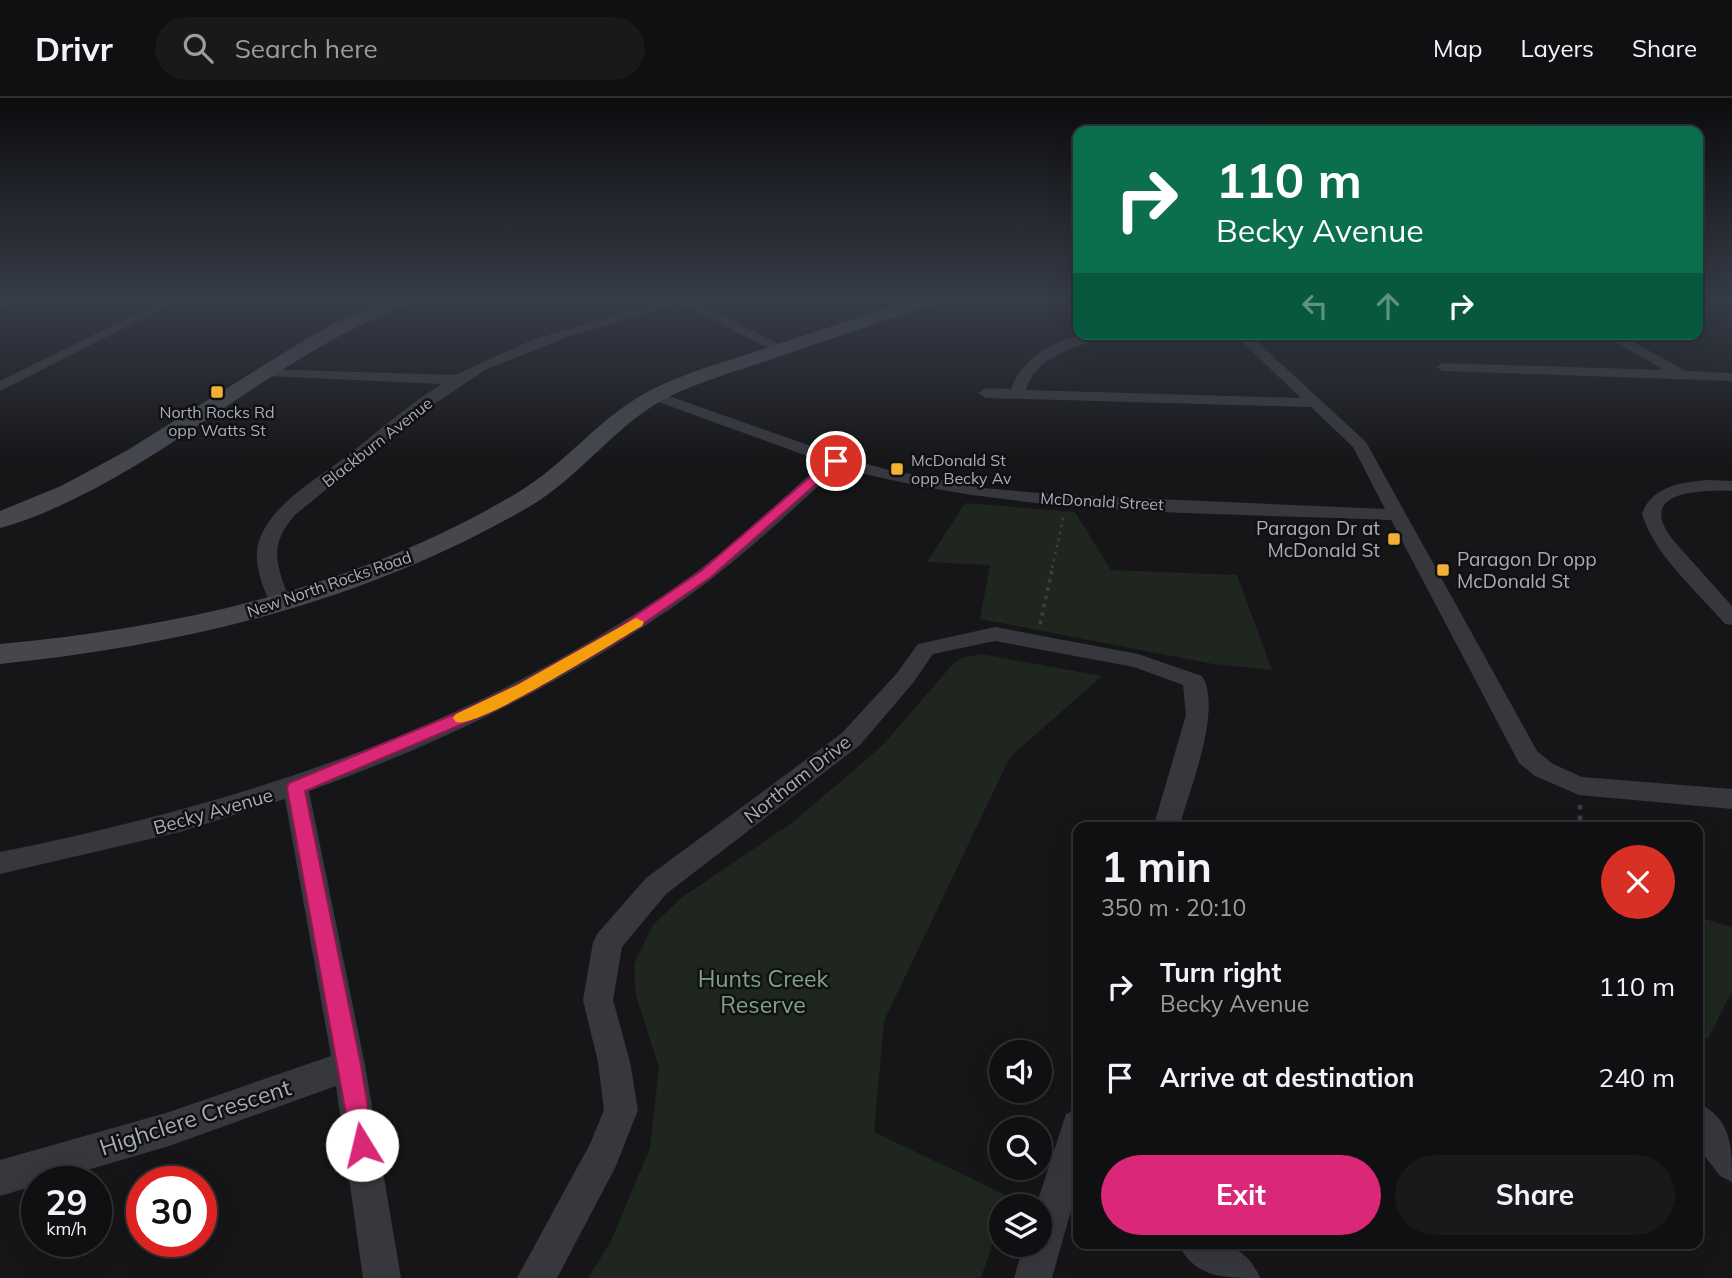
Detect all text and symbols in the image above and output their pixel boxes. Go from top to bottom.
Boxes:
search box [155,17,645,80]
text: Drivr [35,28,113,69]
icon: search [179,29,217,67]
text: Search here [235,32,378,65]
text: Map [1433,33,1482,63]
text: Layers [1520,33,1594,63]
text: Share [1632,33,1697,63]
text: 110 m [1216,149,1362,210]
icon: right [1101,154,1192,245]
text: Becky Avenue [1216,210,1424,250]
icon: left [1296,287,1334,325]
icon: ahead [1369,287,1407,325]
icon: right [1442,287,1480,325]
marker: North Rocks Rd opp Watts St [209,384,225,400]
street label: Blackburn Avenue [318,393,436,491]
place label: North Rocks Rd opp Watts St [159,402,275,440]
pin [806,431,866,491]
icon: arrive [817,442,855,480]
place label: McDonald St opp Becky Av [911,450,1012,488]
marker: McDonald St opp Becky Av [889,461,905,477]
street label: McDonald Street [1040,488,1165,514]
place label: Paragon Dr at McDonald St [1256,516,1380,562]
marker: Paragon Dr at McDonald St [1386,531,1402,547]
street label: New North Rocks Road [244,546,414,622]
place label: Paragon Dr opp McDonald St [1457,547,1597,593]
marker: Paragon Dr opp McDonald St [1435,562,1451,578]
street label: Northam Drive [739,730,855,828]
street label: Becky Avenue [150,782,276,840]
text: 1 min [1101,840,1212,893]
button: close [1601,845,1675,919]
text: 350 m · 20:10 [1101,893,1246,922]
text: Turn right [1160,956,1281,989]
park label: Hunts Creek Reserve [698,964,829,1019]
icon: right [1101,968,1139,1006]
text: 110 m [1599,970,1675,1003]
text: Becky Avenue [1160,989,1309,1018]
map controls [989,1040,1052,1257]
button: sound [989,1040,1052,1103]
icon: arrive [1101,1059,1139,1097]
text: Arrive at destination [1160,1061,1415,1094]
text: 240 m [1599,1061,1675,1094]
street label: Highclere Crescent [96,1072,294,1162]
position arrow [325,1108,399,1182]
button: search [989,1117,1052,1180]
button: Exit [1101,1155,1381,1235]
button: Share [1395,1155,1675,1235]
speed limit sign: 30 [126,1166,217,1257]
text: 29 [45,1180,88,1224]
button: layers [989,1194,1052,1257]
text: km/h [46,1217,87,1240]

